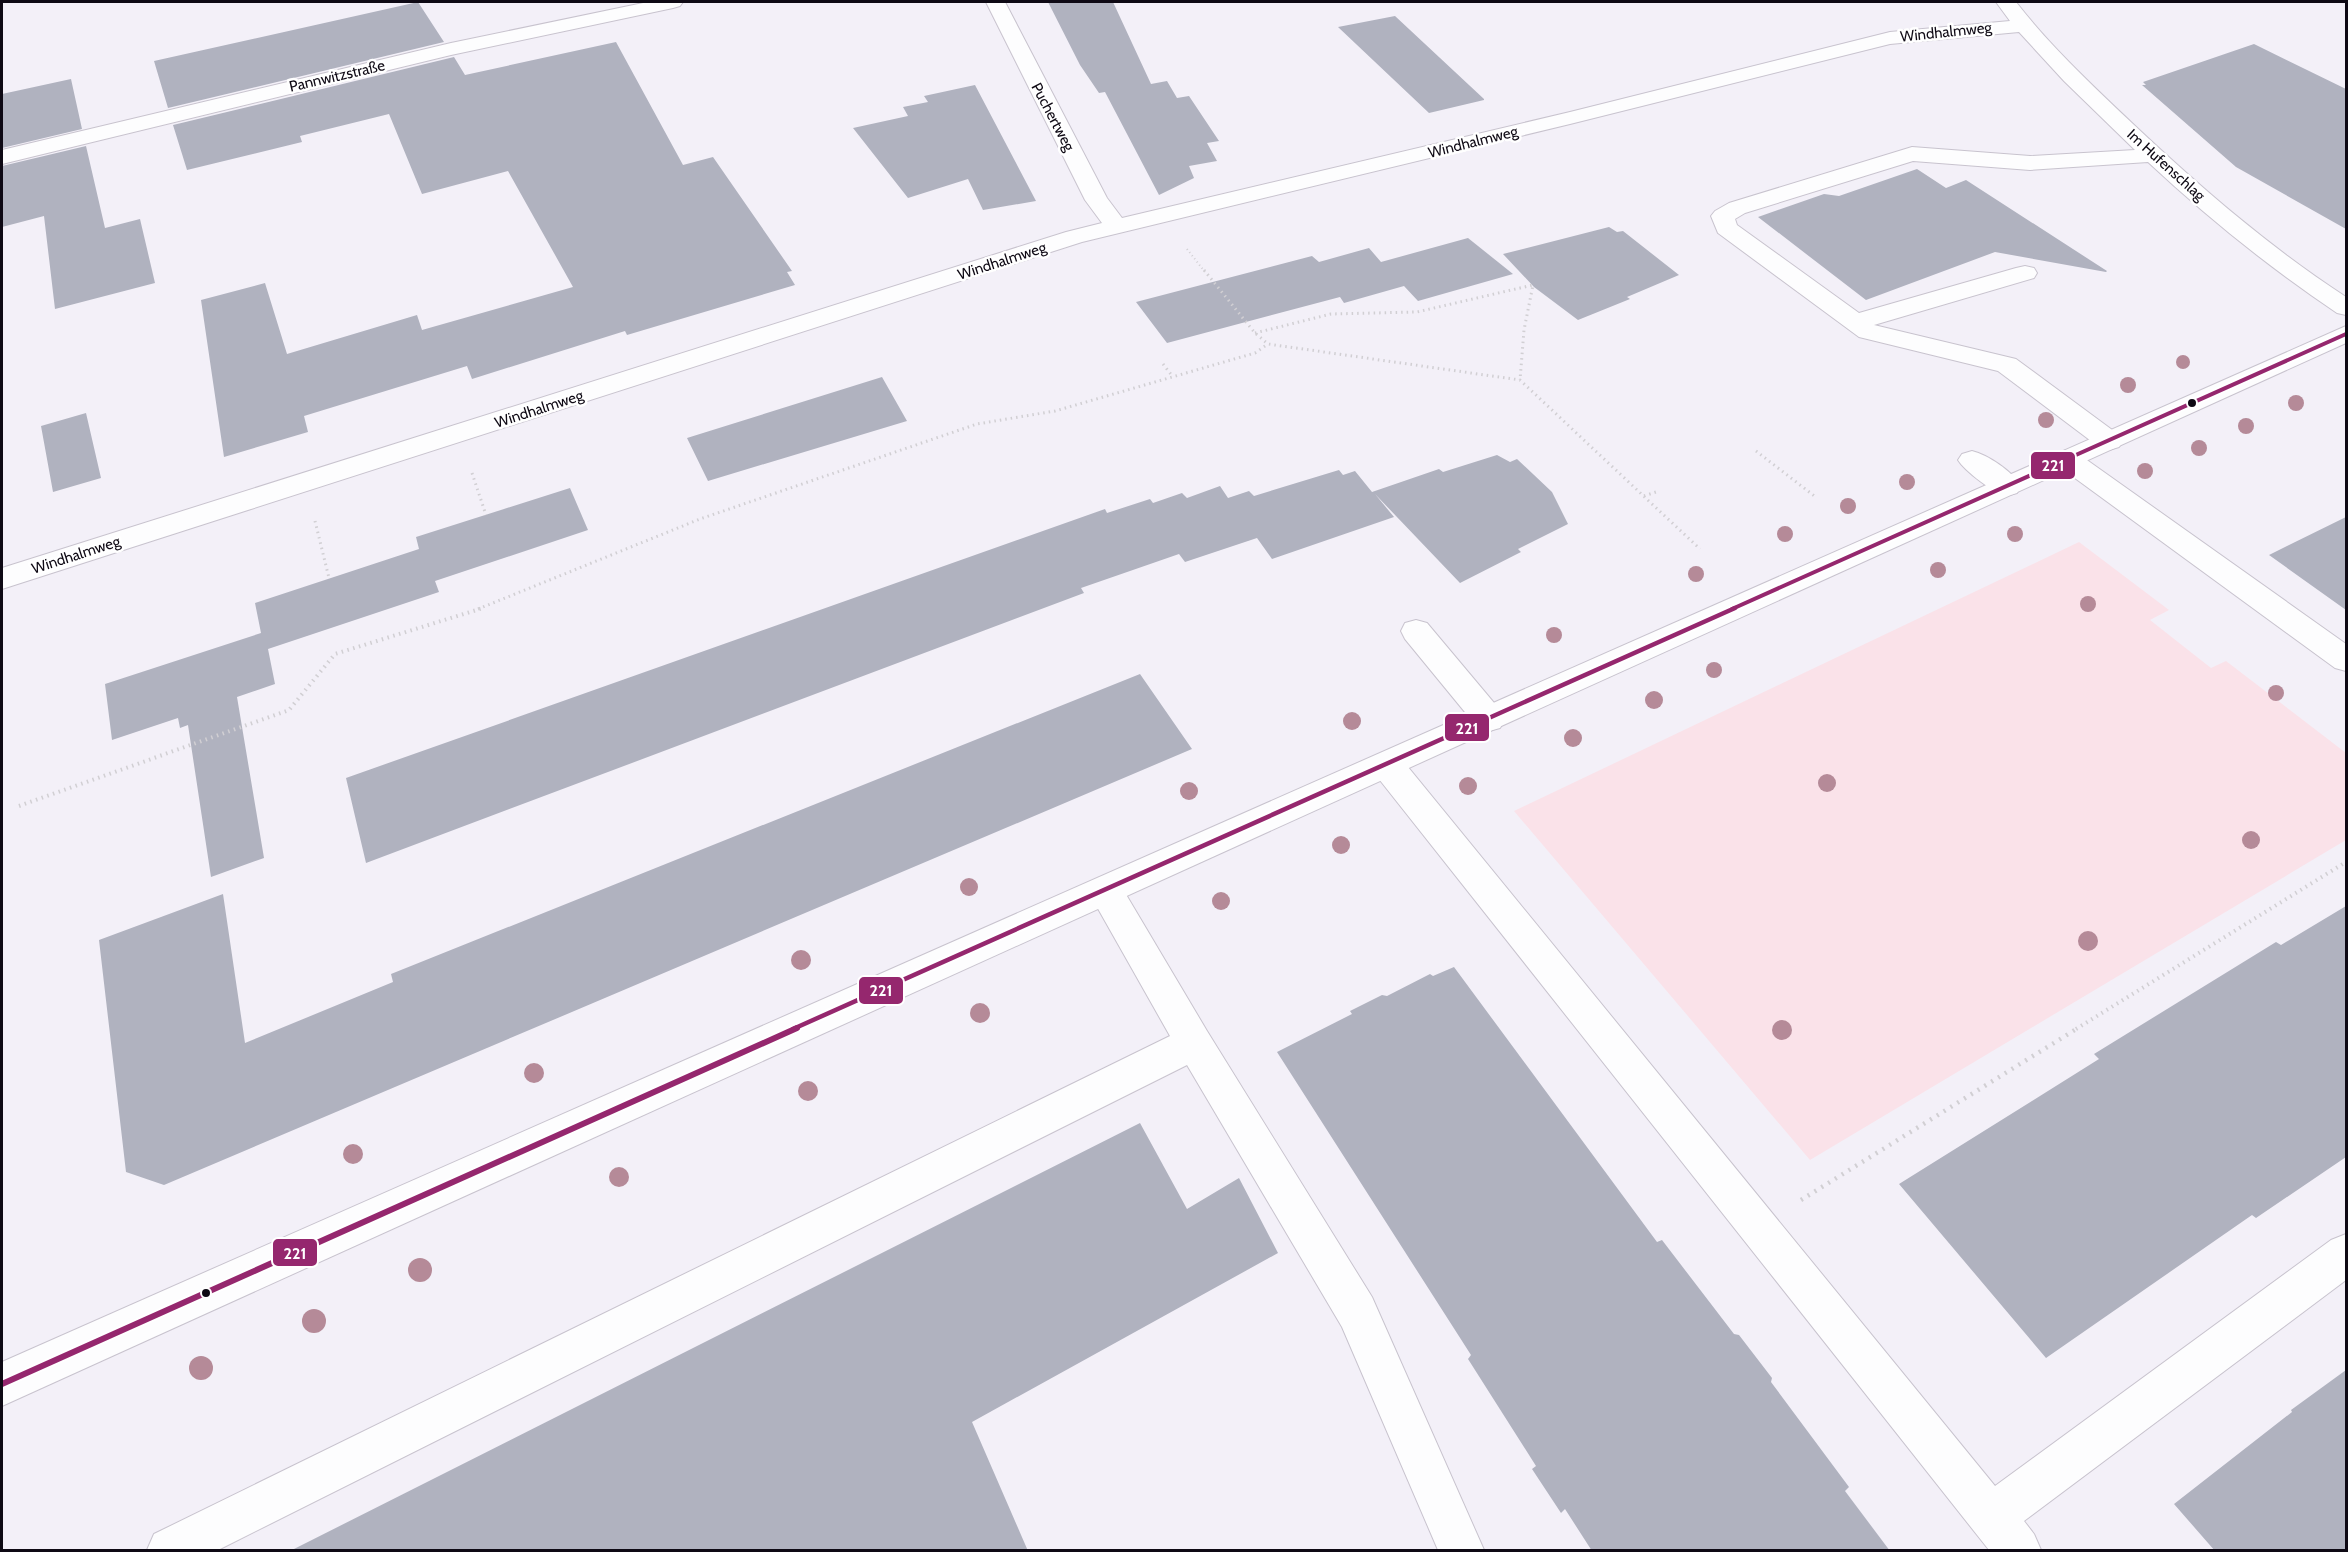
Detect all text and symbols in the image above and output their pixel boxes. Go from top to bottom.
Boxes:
street label: Windhalmweg [1899,18,1993,46]
street label: Pannwitzstraße [287,56,387,96]
street label: Puchertweg [1028,80,1079,155]
street label: Windhalmweg [1426,122,1520,162]
street label: Im Hufenschlag [2123,125,2209,205]
street label: Windhalmweg [956,238,1049,284]
street label: Windhalmweg [493,386,586,432]
unlabelled marker [2186,397,2198,409]
line badge: 221 [2030,451,2076,480]
text: 221 [2042,456,2064,475]
street label: Windhalmweg [30,532,123,578]
line badge: 221 [1444,713,1490,742]
text: 221 [1456,719,1478,738]
line badge: 221 [858,976,904,1005]
text: 221 [870,981,892,1000]
line badge: 221 [272,1238,318,1267]
text: 221 [284,1244,306,1263]
unlabelled marker [200,1287,212,1299]

